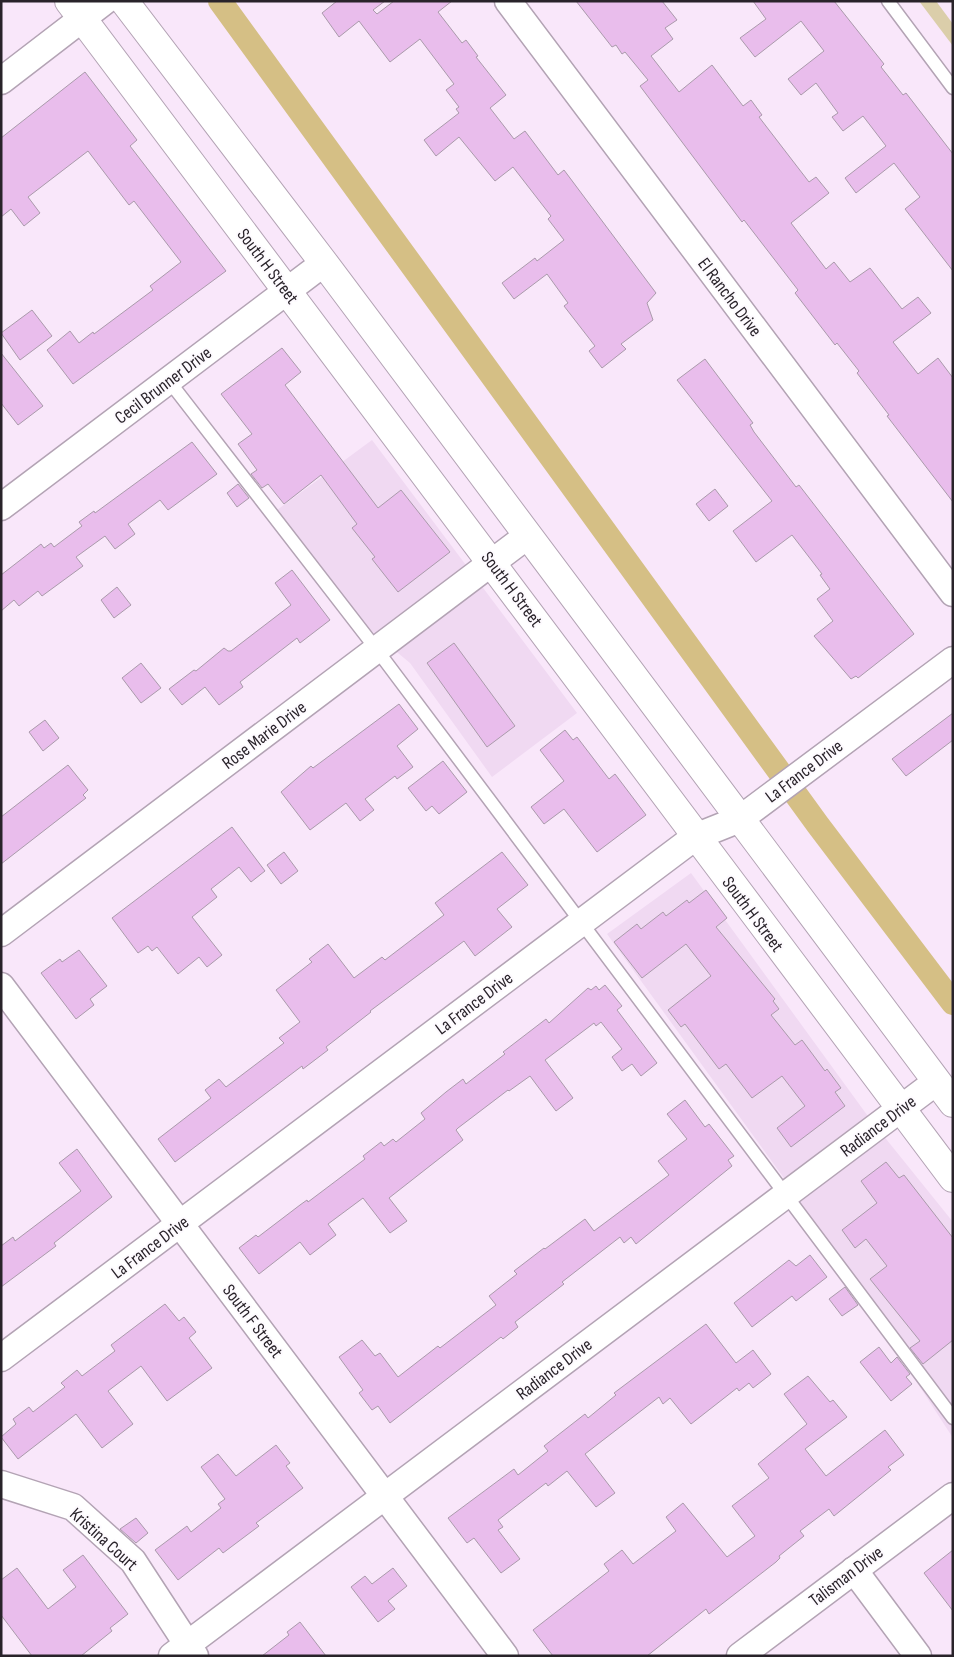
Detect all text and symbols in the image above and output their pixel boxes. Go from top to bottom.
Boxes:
street label: South H Street [233,225,303,308]
street label: El Rancho Drive [693,254,766,341]
street label: Cecil Brunner Drive [111,342,216,429]
street label: South H Street [477,548,547,631]
street label: Rose Marie Drive [218,697,310,774]
street label: La France Drive [761,736,847,807]
street label: South H Street [718,873,788,956]
street label: La France Drive [431,968,517,1039]
street label: Radiance Drive [836,1091,920,1162]
street label: La France Drive [107,1212,193,1283]
street label: South F Street [218,1280,287,1363]
street label: Radiance Drive [512,1334,596,1405]
street label: Kristina Court [66,1504,142,1576]
street label: Talisman Drive [805,1542,887,1611]

